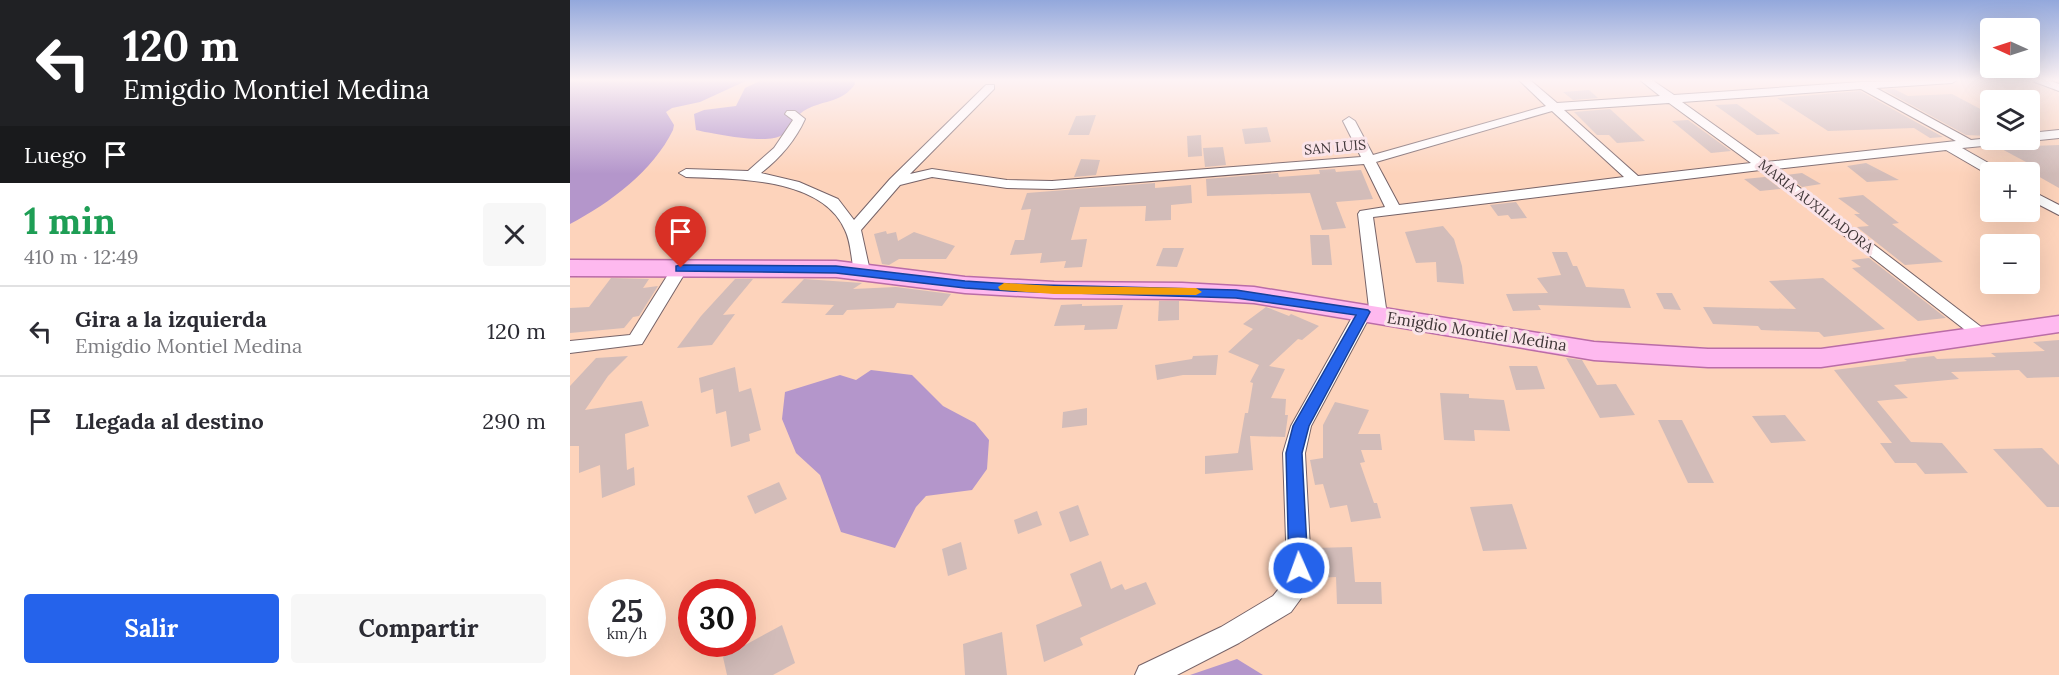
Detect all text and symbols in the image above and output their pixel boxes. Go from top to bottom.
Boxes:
north arrow [1980,18,2040,78]
map controls [1980,18,2040,294]
text: 120 m [123,19,239,73]
icon: left [24,24,102,102]
text: Emigdio Montiel Medina [123,72,430,106]
button: layers [1980,90,2040,150]
street label: SAN LUIS [1303,135,1367,159]
icon: arrive [99,138,132,171]
text: Luego [24,141,87,169]
street label: MARIA AUXILIADORA [1755,155,1877,257]
button: + [1980,162,2040,222]
text: 1 min [24,198,116,244]
button: close [483,203,546,266]
pin [655,206,706,268]
icon: arrive [664,215,697,248]
button: − [1980,234,2040,294]
text: 410 m · 12:49 [24,244,139,269]
text: Gira a la izquierda [75,305,267,333]
street label: Emigdio Montiel Medina [1386,307,1568,355]
icon: left [24,315,57,348]
text: 120 m [487,317,546,345]
text: Emigdio Montiel Medina [75,333,302,358]
icon: arrive [24,405,57,438]
text: Llegada al destino [75,407,264,435]
text: 290 m [482,407,546,435]
position arrow [1267,536,1331,600]
speed limit sign: 30 [678,579,756,657]
text: 25 [611,592,643,630]
button: Salir [24,594,279,663]
button: Compartir [291,594,546,663]
text: km/h [607,624,647,643]

